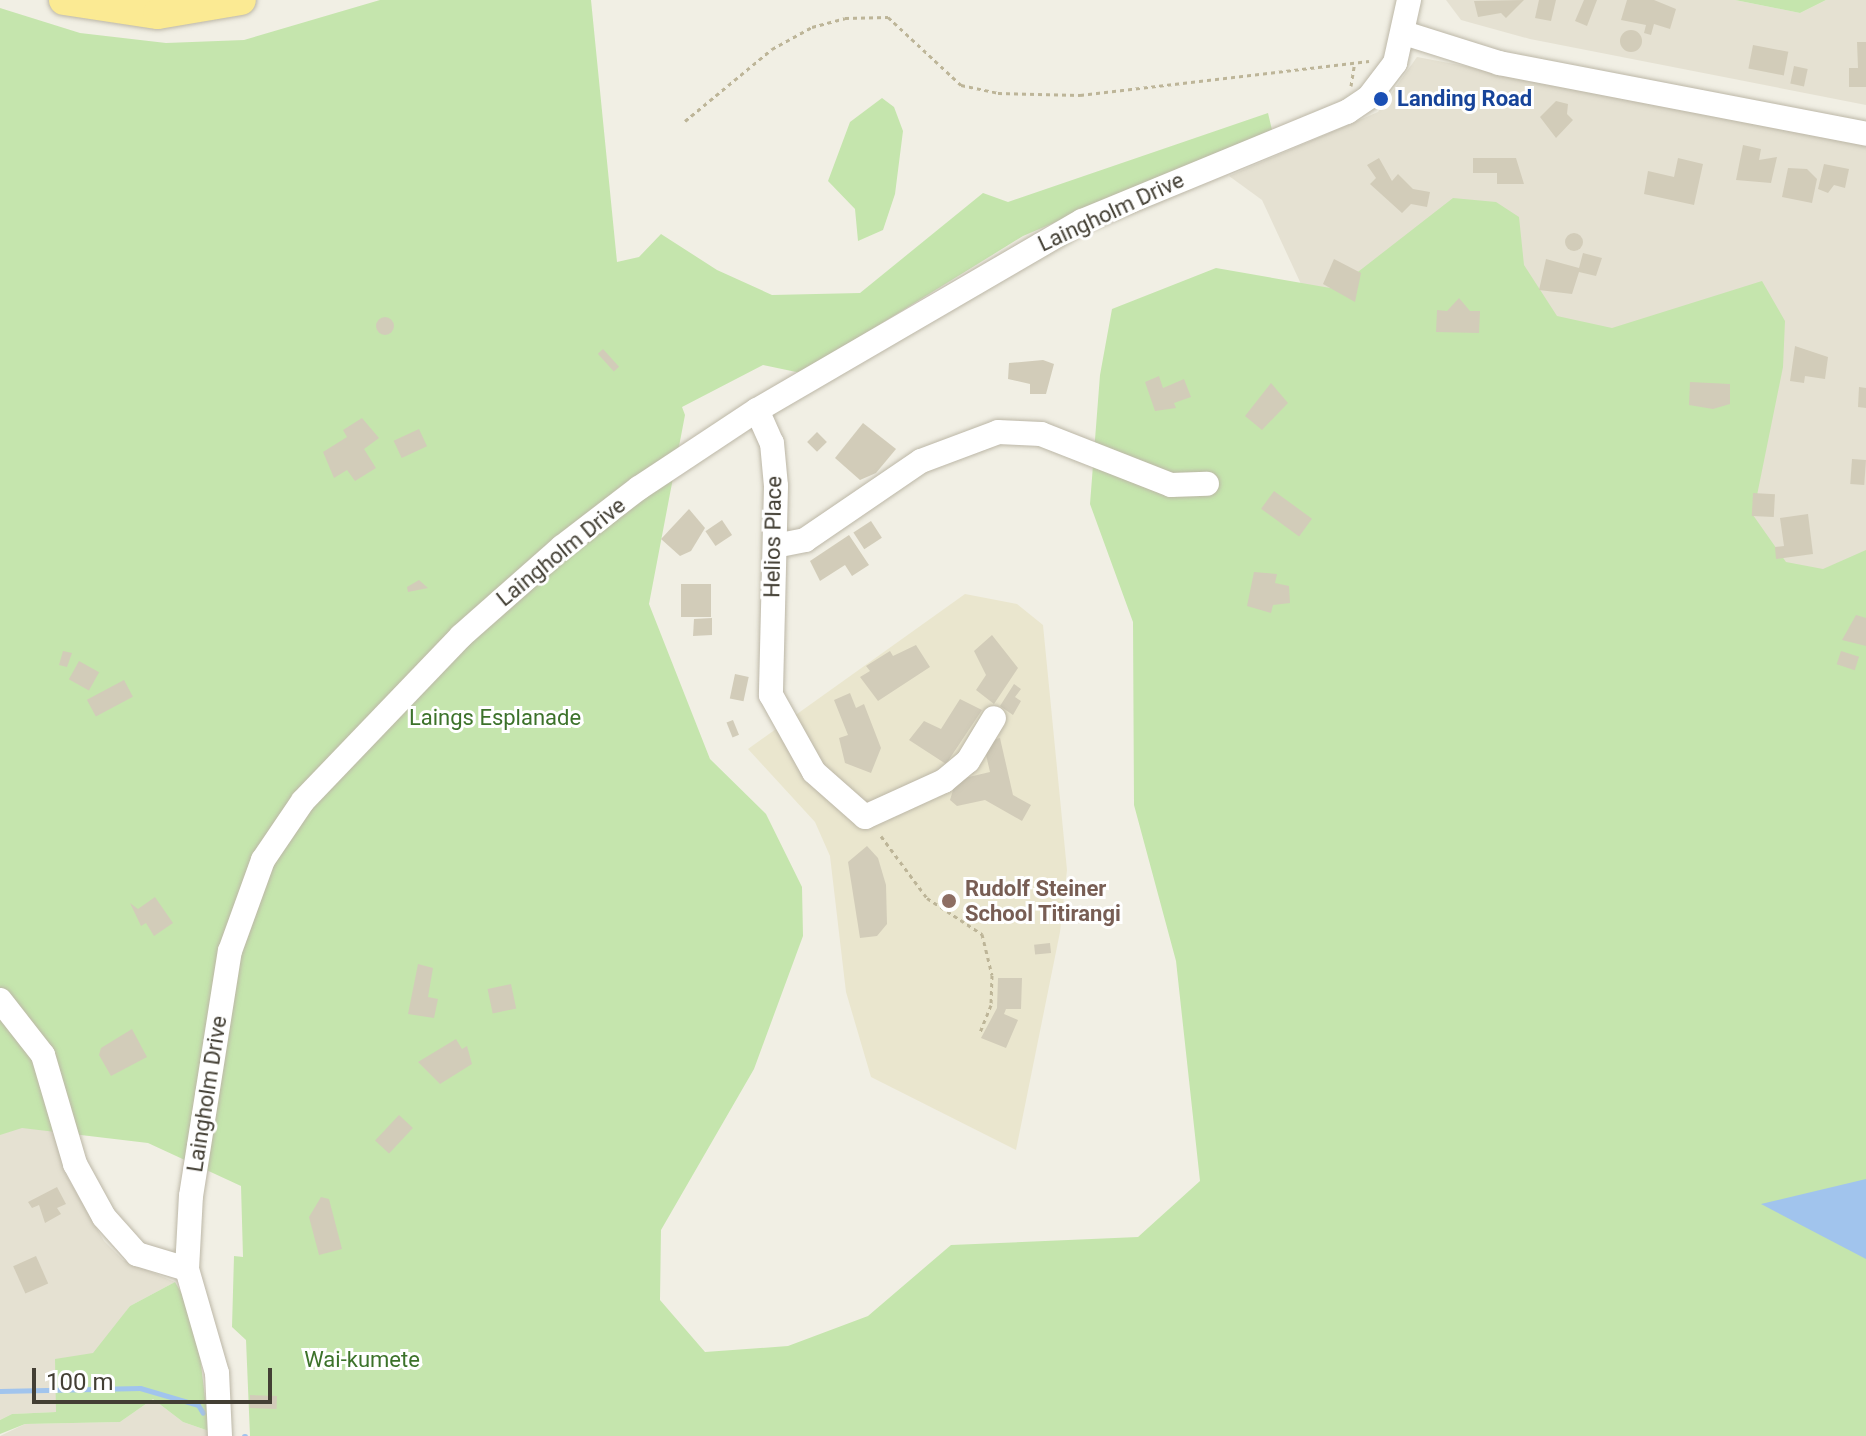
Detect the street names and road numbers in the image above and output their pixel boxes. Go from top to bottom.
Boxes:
street label: Laingholm Drive [1034,167,1188,257]
street label: Helios Place [759,476,787,598]
street label: Laingholm Drive [491,492,631,612]
street label: Laingholm Drive [182,1014,232,1174]

